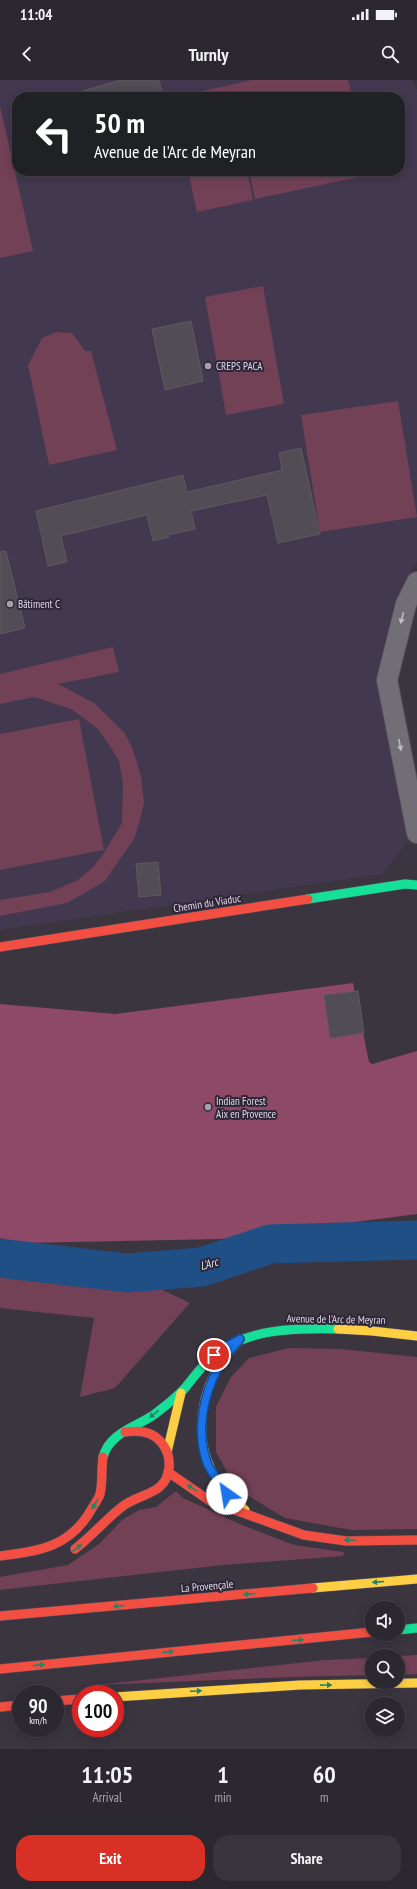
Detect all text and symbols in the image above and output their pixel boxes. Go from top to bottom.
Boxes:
text: 11:04 [20,5,52,24]
icon: back [16,43,38,65]
text: Turnly [189,43,228,66]
icon: search [379,43,401,65]
text: 50 m [94,104,145,141]
icon: left [28,108,80,160]
text: Avenue de l'Arc de Meyran [94,140,256,163]
place label: CREPS PACA [216,359,263,373]
marker: CREPS PACA [203,361,213,371]
place label: Bâtiment C [18,597,60,611]
marker: Bâtiment C [5,599,15,609]
one-way arrow [399,612,405,624]
one-way arrow [397,739,403,751]
street label: Chemin du Viaduc [172,891,242,915]
place label: Indian Forest Aix en Provence [216,1094,277,1121]
marker: Indian Forest Aix en Provence [203,1102,213,1112]
water label: L'Arc [198,1253,221,1273]
street label: Avenue de l'Arc de Meyran [286,1311,386,1327]
pin [197,1338,231,1372]
icon: arrive [203,1344,225,1366]
one-way arrow [148,1410,159,1418]
position arrow [206,1473,248,1515]
one-way arrow [186,1484,197,1492]
one-way arrow [91,1498,98,1510]
one-way arrow [344,1537,356,1544]
one-way arrow [71,1544,82,1552]
street label: La Provençale [180,1577,234,1595]
one-way arrow [372,1579,384,1586]
one-way arrow [243,1591,255,1598]
map controls [365,1601,405,1737]
button: sound [365,1601,405,1641]
one-way arrow [113,1602,125,1609]
one-way arrow [292,1636,304,1643]
one-way arrow [162,1649,174,1655]
button: search [365,1649,405,1689]
one-way arrow [33,1662,45,1668]
one-way arrow [320,1682,333,1688]
speed limit sign: 100 [72,1685,124,1737]
one-way arrow [190,1688,203,1694]
text: 90 [28,1693,48,1719]
button: layers [365,1697,405,1737]
text: km/h [29,1714,47,1727]
text: 11:05 [81,1759,133,1790]
text: 1 [217,1759,229,1790]
text: 60 [313,1759,336,1790]
text: Arrival [93,1789,122,1806]
text: min [214,1789,231,1806]
text: m [320,1789,328,1806]
button: Exit [16,1835,205,1881]
button: Share [213,1835,401,1881]

